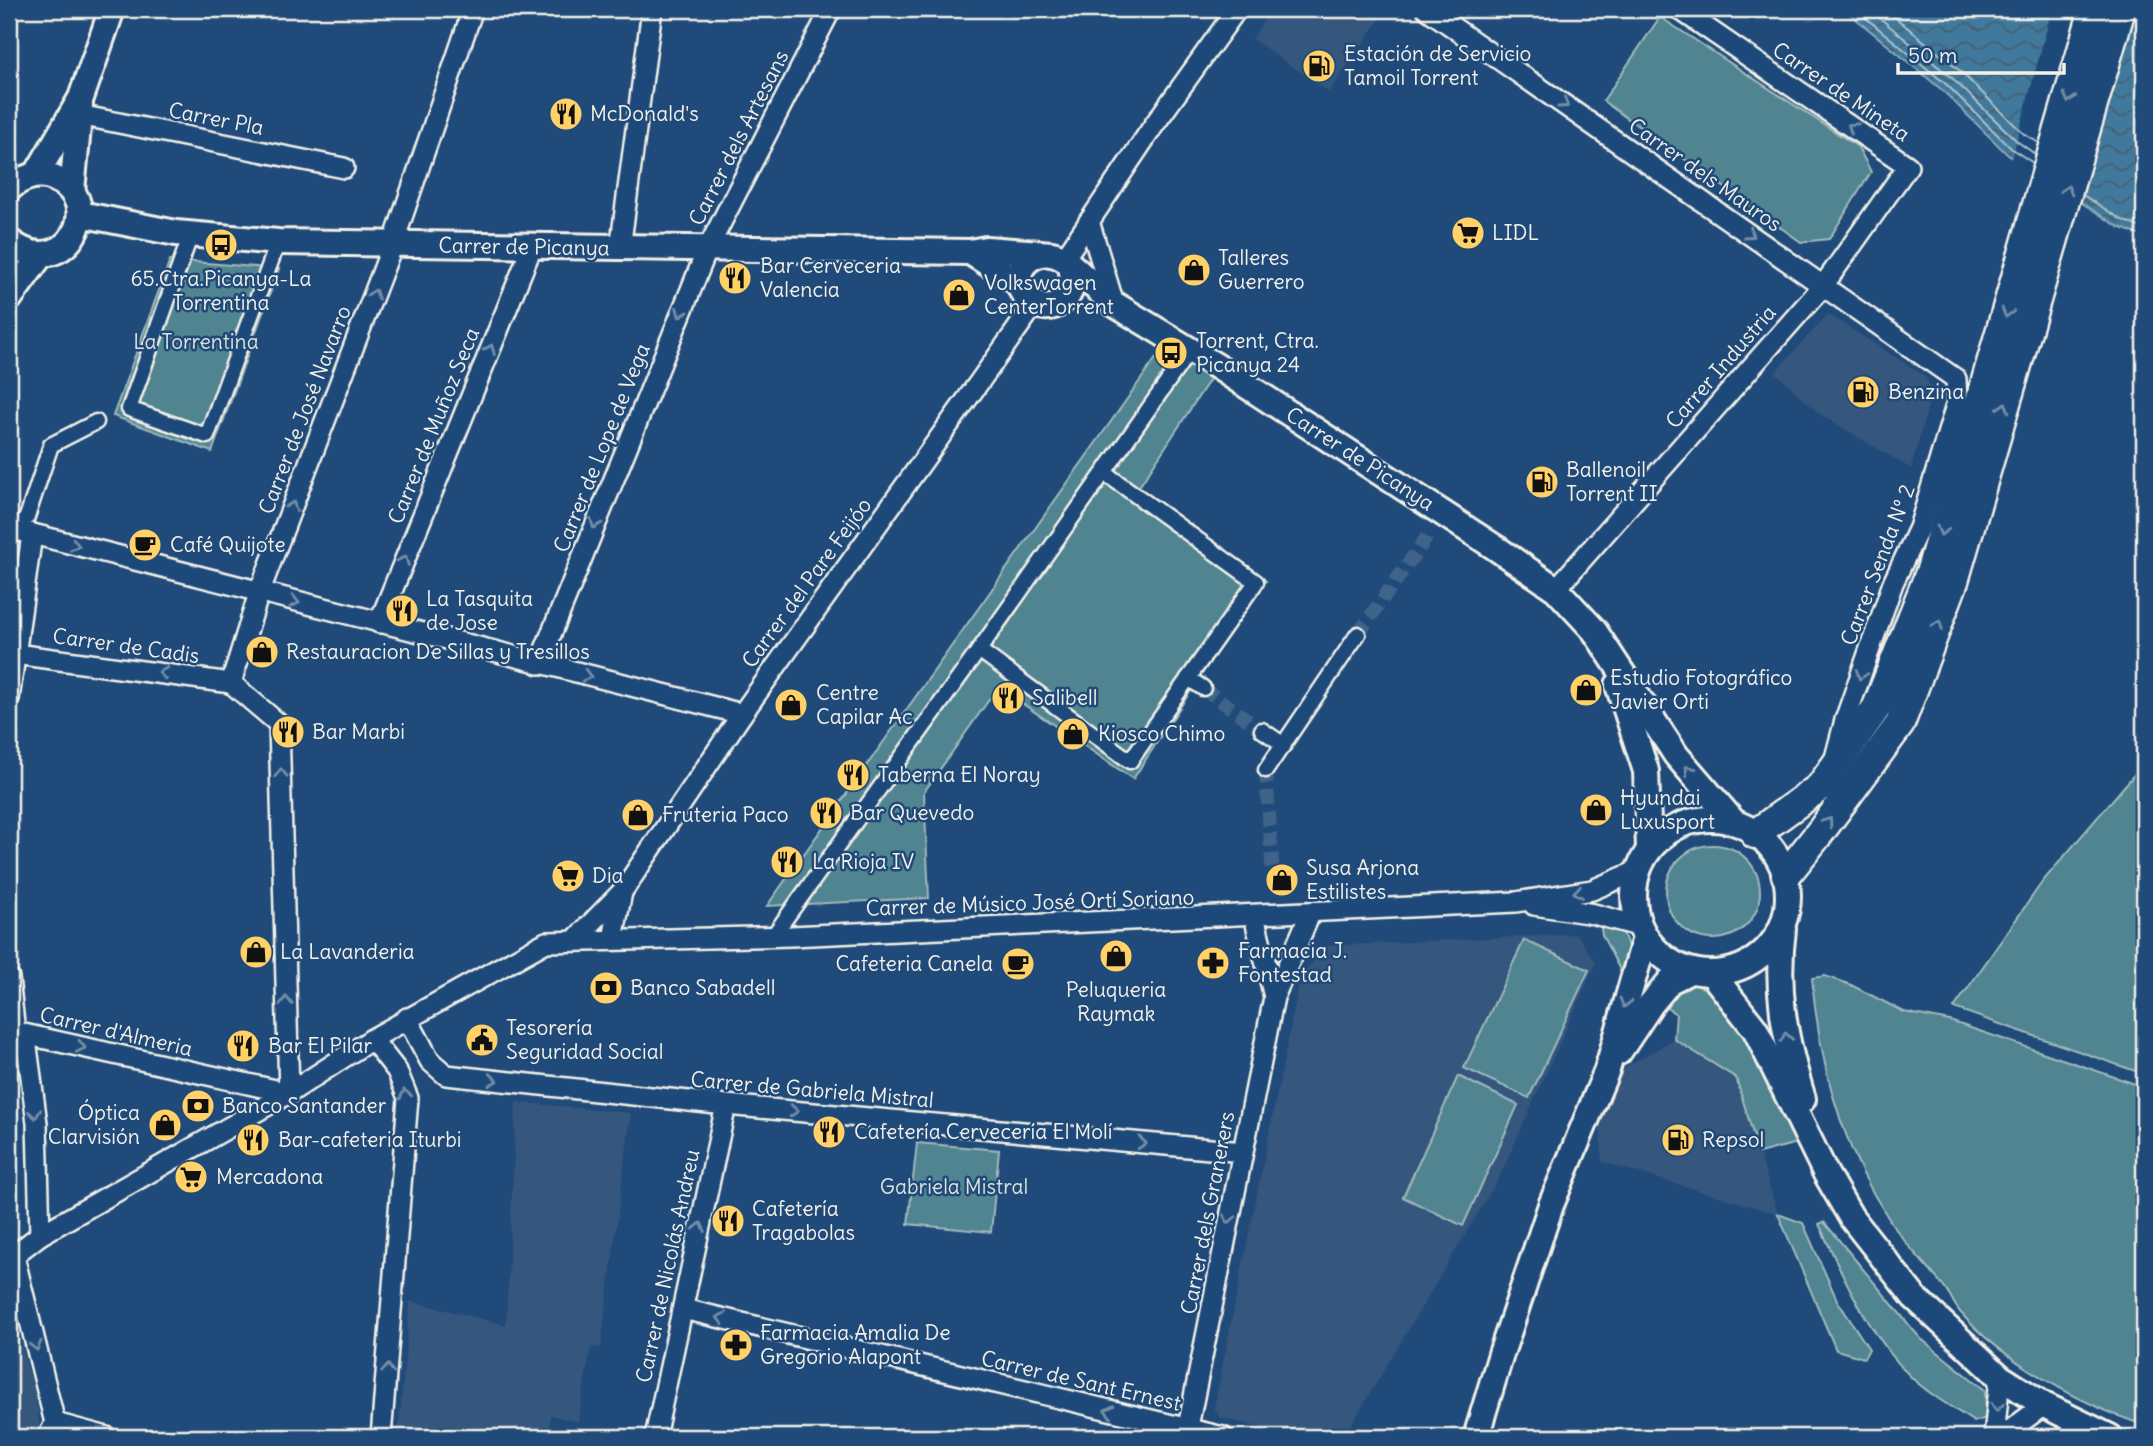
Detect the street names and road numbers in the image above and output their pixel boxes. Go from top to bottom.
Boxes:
street label: Carrer de Mineta [1767,36,1915,147]
street label: Carrer dels Artesans [683,46,794,230]
street label: Carrer Pla [166,96,266,141]
street label: Carrer dels Mauros [1624,112,1787,237]
street label: Carrer de Picanya [438,232,610,261]
street label: Carrer Industria [1660,299,1782,434]
street label: Carrer de José Navarro [252,302,357,518]
street label: Carrer de Muñoz Seca [382,324,485,528]
street label: Carrer de Lope de Vega [547,339,656,556]
street label: Carrer de Picanya [1281,401,1440,517]
street label: Carrer Senda Nº 2 [1834,481,1921,649]
street label: Carrer del Pare Feijóo [736,492,877,673]
street label: Carrer de Cadis [51,622,201,669]
street label: Carrer de Músico José Ortí Soriano [865,883,1195,922]
street label: Carrer d'Almeria [37,1001,195,1062]
street label: Carrer de Gabriela Mistral [689,1065,935,1114]
street label: Carrer dels Granerers [1175,1109,1240,1317]
street label: Carrer de Nicolás Andreu [630,1147,705,1385]
street label: Carrer de Sant Ernest [979,1344,1184,1417]

